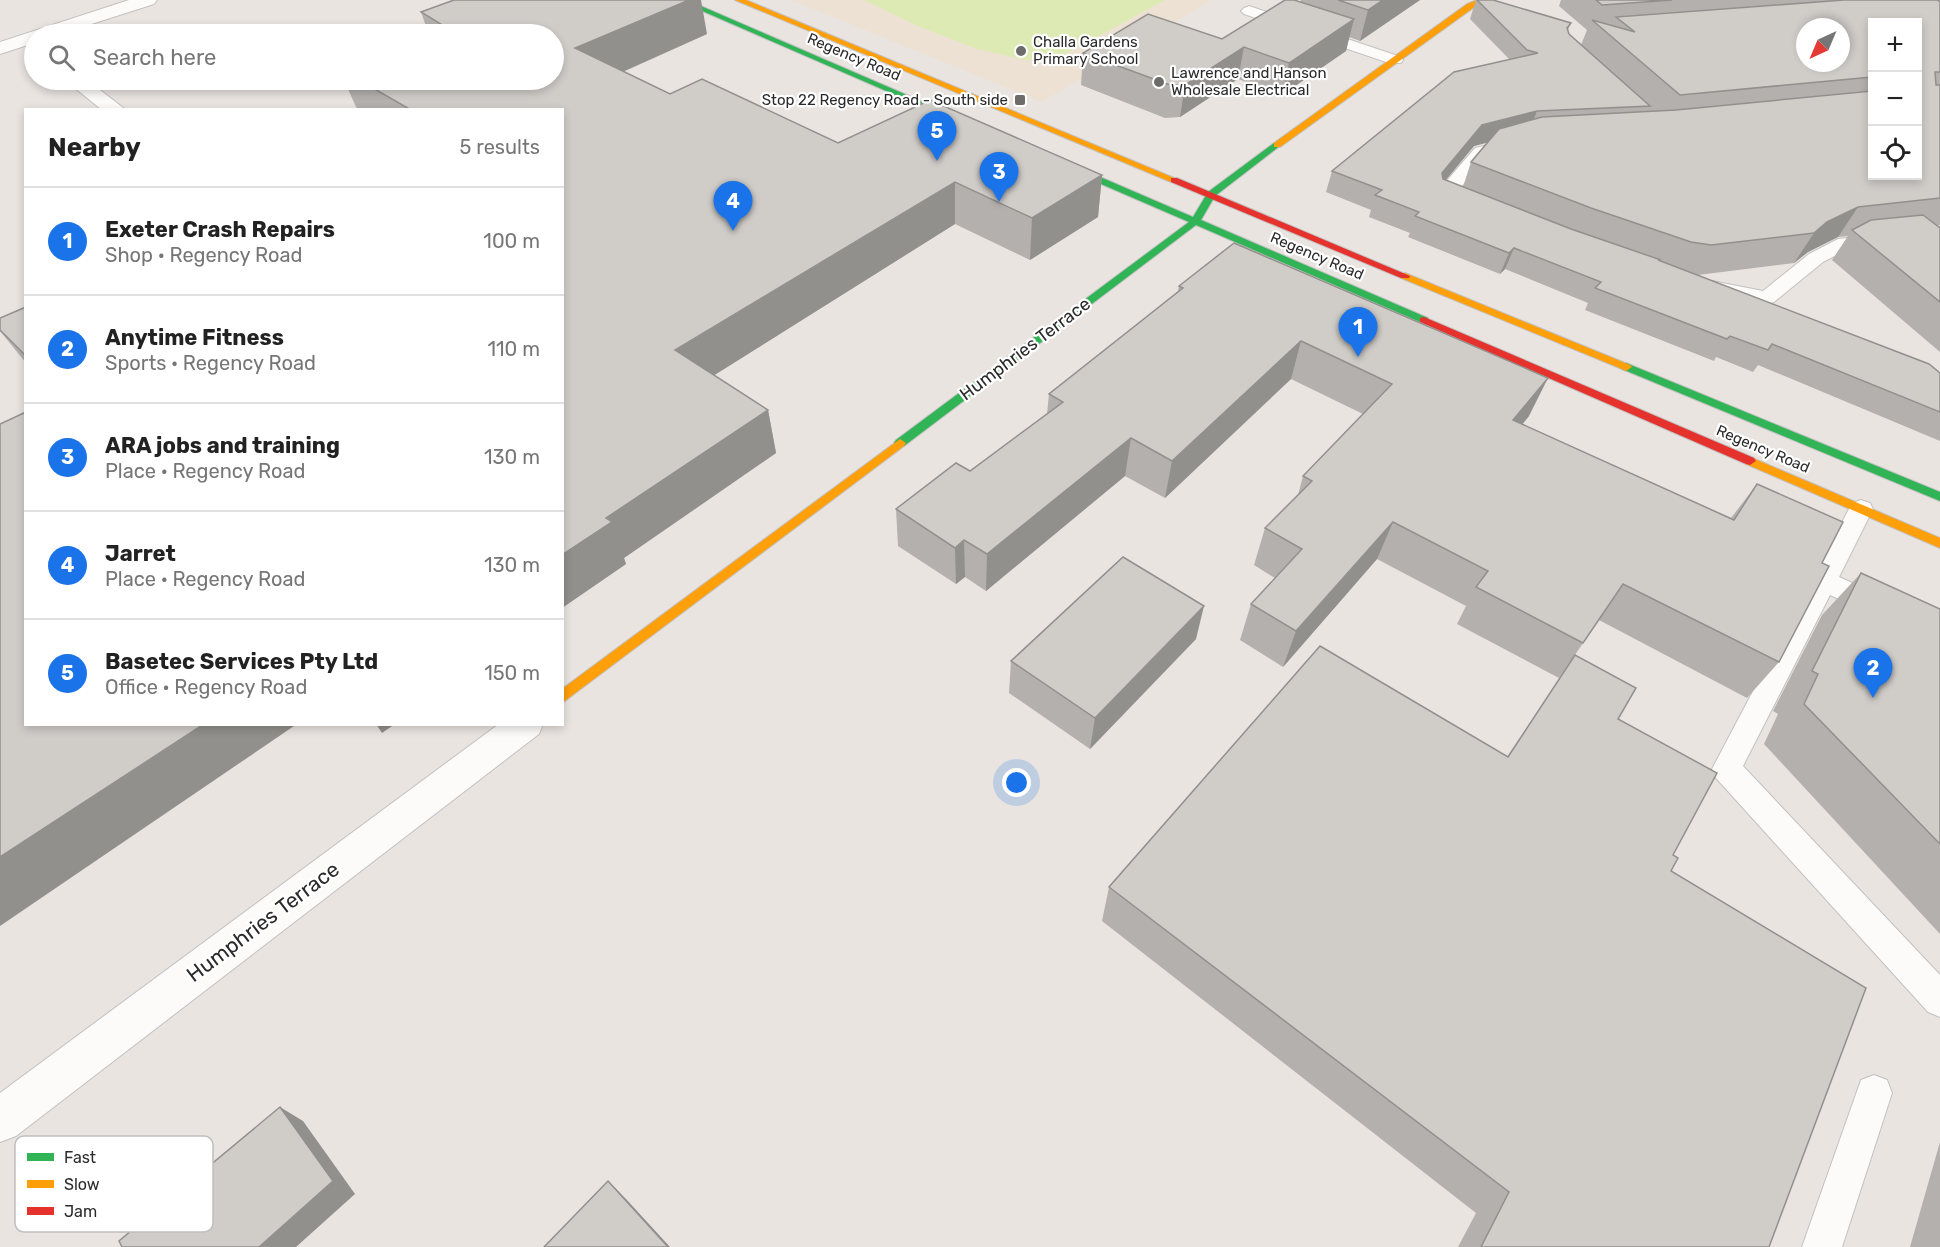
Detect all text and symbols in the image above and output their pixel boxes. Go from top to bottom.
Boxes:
north arrow [1796,18,1850,72]
map controls [1868,18,1922,180]
button: + [1868,18,1922,72]
search box [24,24,564,90]
street label: Regency Road [805,29,903,85]
place label: Challa Gardens Primary School [1033,33,1138,68]
icon: search [45,41,78,74]
text: Search here [93,44,216,71]
marker: Challa Gardens Primary School [1014,44,1028,58]
place label: Lawrence and Hanson Wholesale Electrical [1171,64,1327,99]
button: − [1868,72,1922,126]
marker: Lawrence and Hanson Wholesale Electrical [1152,75,1166,89]
place label: Stop 22 Regency Road - South side [762,91,1008,109]
marker: Stop 22 Regency Road - South side [1013,93,1027,107]
pin: 5 [918,112,956,161]
button: locate [1868,126,1922,180]
text: Nearby [48,132,141,163]
text: 5 results [459,135,540,159]
pin: 3 [980,152,1018,202]
pin: 4 [714,182,752,231]
text: Exeter Crash Repairs [105,216,335,243]
street label: Regency Road [1268,228,1366,284]
text: 1 [63,229,72,253]
text: 100 m [483,229,540,253]
text: Shop · Regency Road [105,243,302,267]
street label: Humphries Terrace [955,293,1095,405]
pin: 1 [1338,308,1378,357]
text: Anytime Fitness [105,324,284,351]
text: 2 [61,337,74,361]
text: 110 m [488,337,540,361]
text: Sports · Regency Road [105,351,316,375]
street label: Regency Road [1714,421,1812,477]
text: ARA jobs and training [105,432,340,459]
text: 3 [61,445,74,469]
text: 130 m [484,445,540,469]
text: Place · Regency Road [105,459,305,483]
text: Jarret [105,540,176,567]
text: 4 [61,553,74,577]
text: 130 m [484,553,540,577]
text: Place · Regency Road [105,567,305,591]
text: Basetec Services Pty Ltd [105,648,378,675]
pin: 2 [1854,648,1892,698]
text: 5 [61,661,74,685]
text: 150 m [484,661,540,685]
text: Office · Regency Road [105,675,307,699]
your location [1002,768,1031,797]
street label: Humphries Terrace [182,856,344,987]
legend [15,1136,213,1232]
text: Fast [64,1148,96,1167]
text: Slow [64,1175,100,1194]
text: Jam [64,1202,97,1221]

